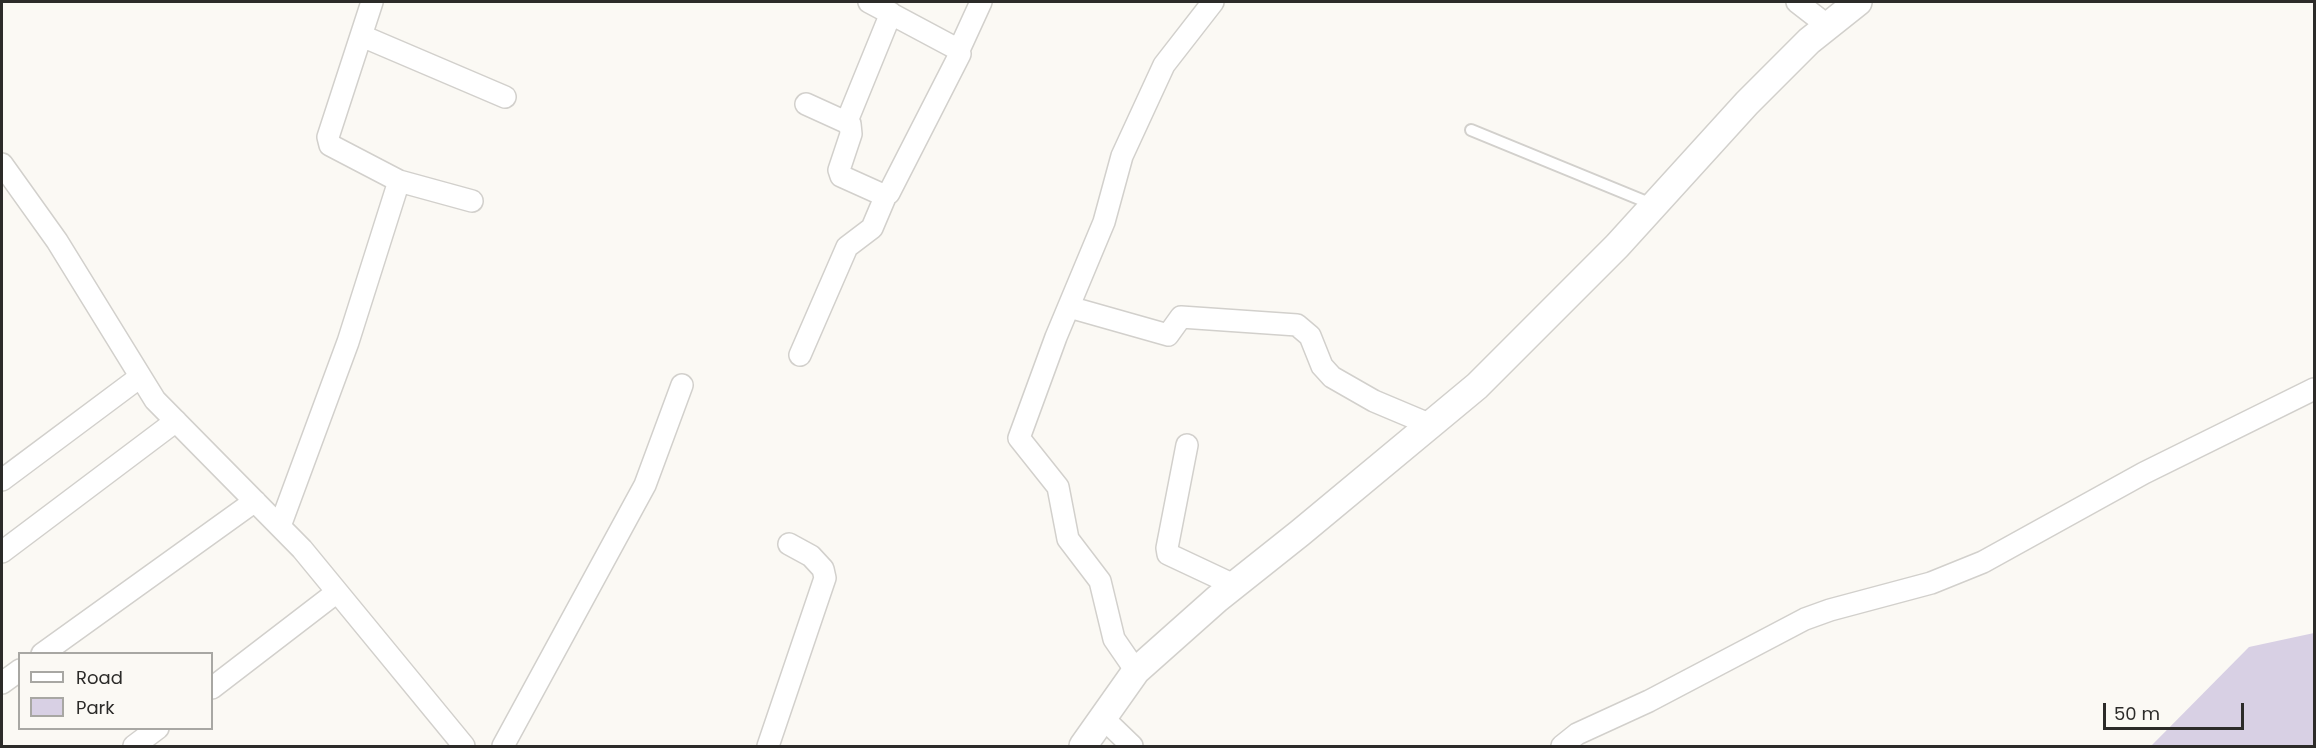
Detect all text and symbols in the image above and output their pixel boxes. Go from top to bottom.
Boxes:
legend [18,652,213,730]
text: Road [76,665,123,690]
scale bar [2106,691,2247,729]
text: Park [76,695,115,720]
text: 50 m [2114,701,2160,726]

